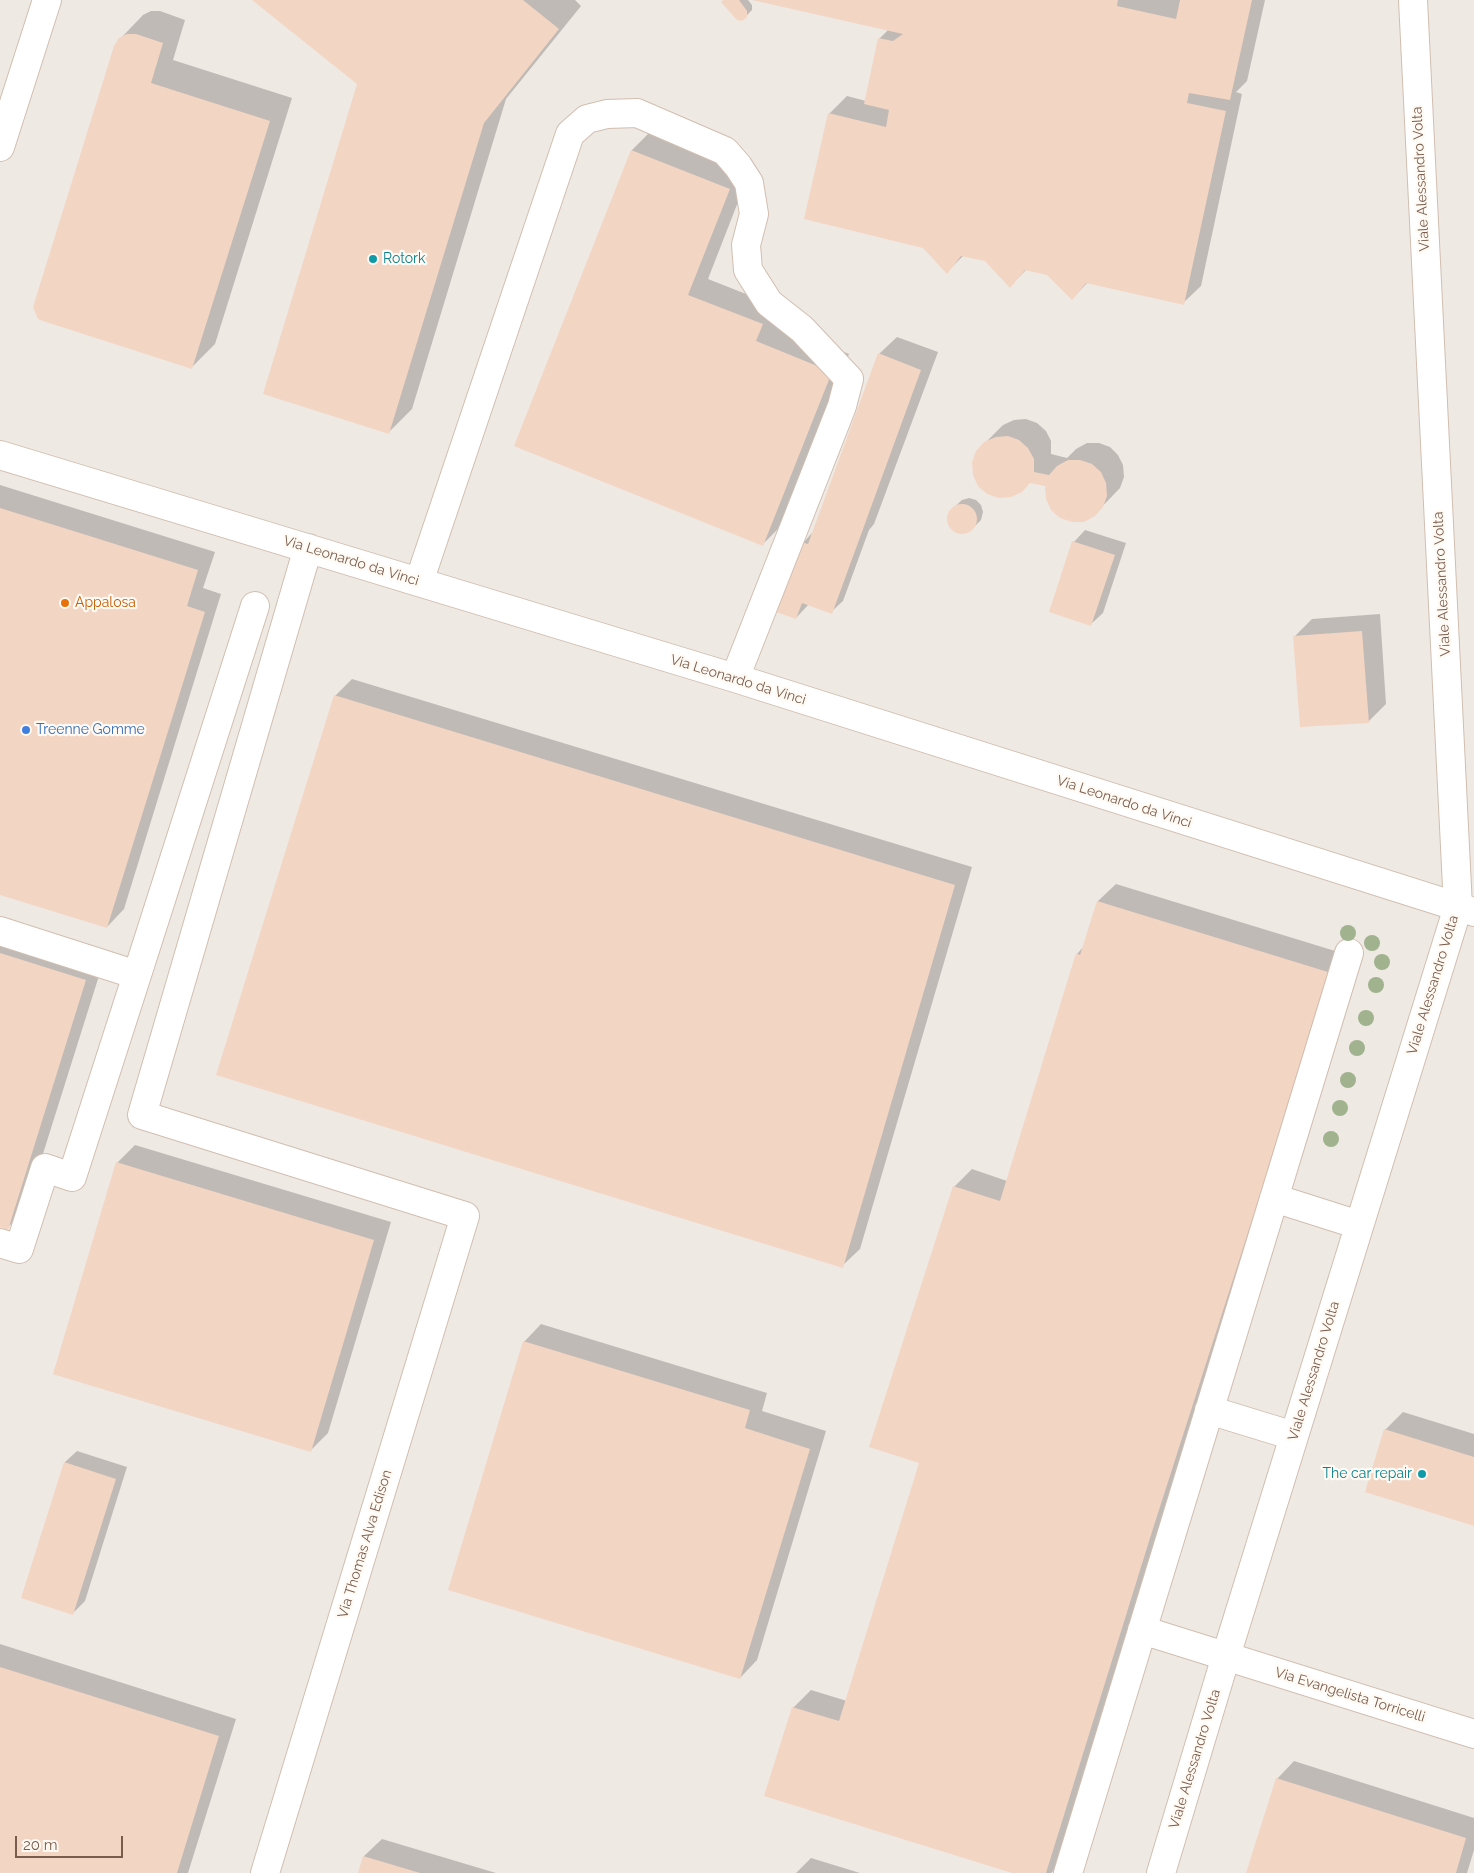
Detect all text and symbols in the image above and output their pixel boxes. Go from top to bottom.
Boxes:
street label: Viale Alessandro Volta [1409,106,1433,252]
place label: Rotork [383,251,425,267]
marker: Rotork [367,253,379,265]
street label: Viale Alessandro Volta [1430,511,1454,657]
street label: Via Leonardo da Vinci [281,532,421,590]
place label: Appalosa [75,595,136,611]
marker: Appalosa [59,597,71,609]
street label: Via Leonardo da Vinci [668,651,808,709]
place label: Treenne Gomme [36,722,145,738]
marker: Treenne Gomme [20,724,32,736]
street label: Via Leonardo da Vinci [1054,772,1194,832]
street label: Viale Alessandro Volta [1404,913,1462,1057]
street label: Viale Alessandro Volta [1285,1299,1343,1443]
place label: The car repair [1323,1466,1412,1482]
street label: Via Thomas Alva Edison [334,1468,396,1620]
marker: The car repair [1416,1468,1428,1480]
street label: Via Evangelista Torricelli [1273,1664,1427,1726]
street label: Viale Alessandro Volta [1166,1687,1224,1831]
scale bar [18,1826,125,1858]
text: 20 m [23,1836,58,1854]

